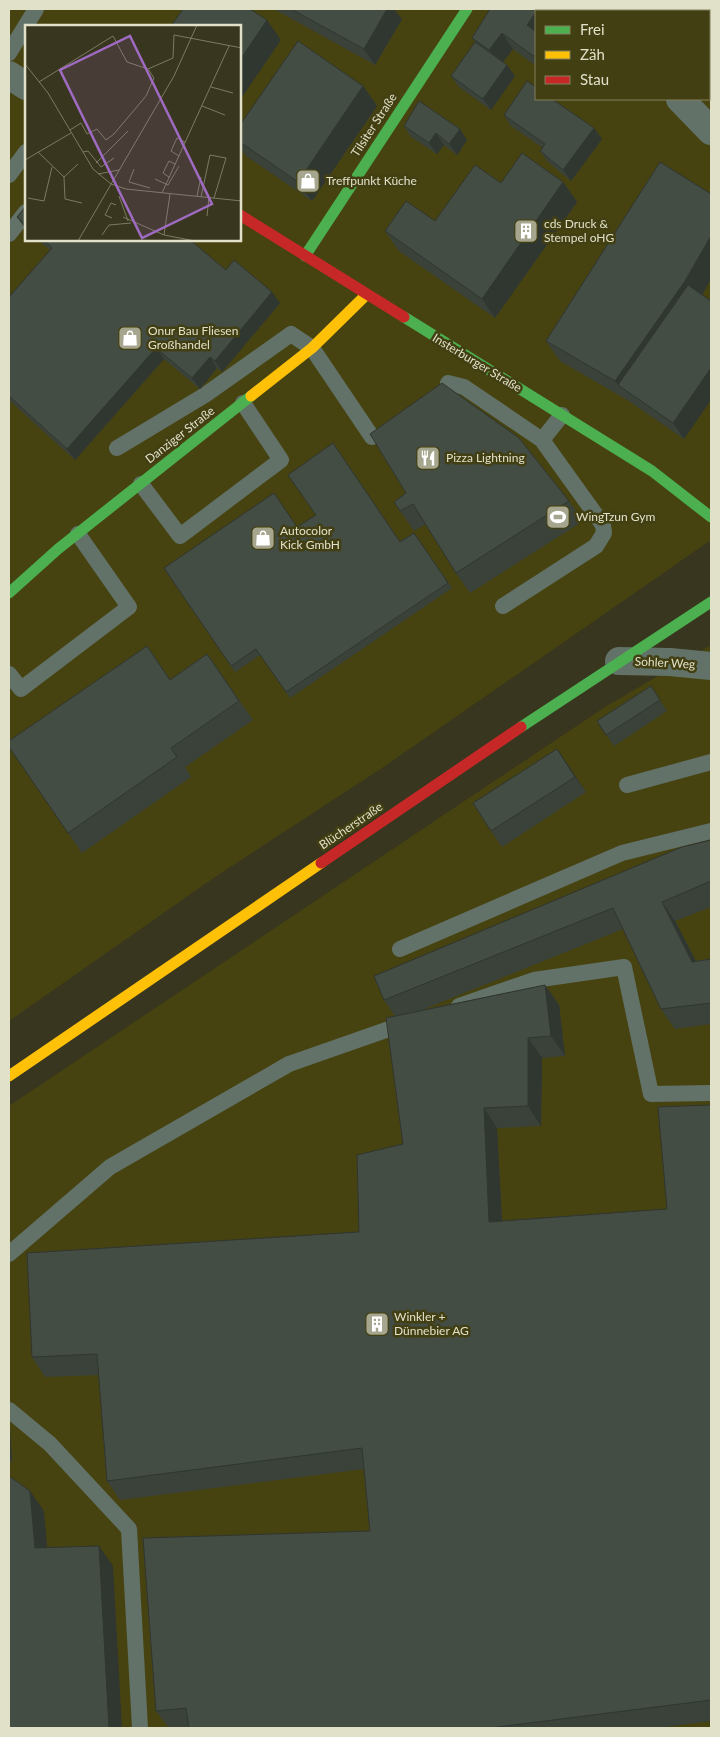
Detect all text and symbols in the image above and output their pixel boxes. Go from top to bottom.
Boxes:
legend [535,10,710,100]
text: Frei [580,20,605,38]
inset map [25,25,241,241]
text: Zäh [580,45,605,63]
text: Stau [580,70,609,88]
street label: Tilsiter Straße [347,90,400,159]
shop icon: Treffpunkt Küche [295,168,321,194]
place label: Treffpunkt Küche [326,173,417,188]
place label: cds Druck & Stempel oHG [544,216,614,245]
building icon: cds Druck & Stempel oHG [513,218,539,244]
place label: Onur Bau Fliesen Großhandel [148,323,238,352]
shop icon: Onur Bau Fliesen Großhandel [117,325,143,351]
street label: Insterburger Straße [430,330,525,395]
street label: Danziger Straße [142,403,217,466]
restaurant icon: Pizza Lightning [415,445,441,471]
place label: Pizza Lightning [446,450,525,465]
sports icon: WingTzun Gym [545,504,571,530]
place label: WingTzun Gym [576,509,656,524]
place label: Autocolor Kick GmbH [280,523,340,552]
shop icon: Autocolor Kick GmbH [250,525,276,551]
street label: Sohler Weg [634,653,696,672]
street label: Blücherstraße [316,799,385,852]
place label: Winkler + Dünnebier AG [394,1309,469,1338]
building icon: Winkler + Dünnebier AG [364,1311,390,1337]

